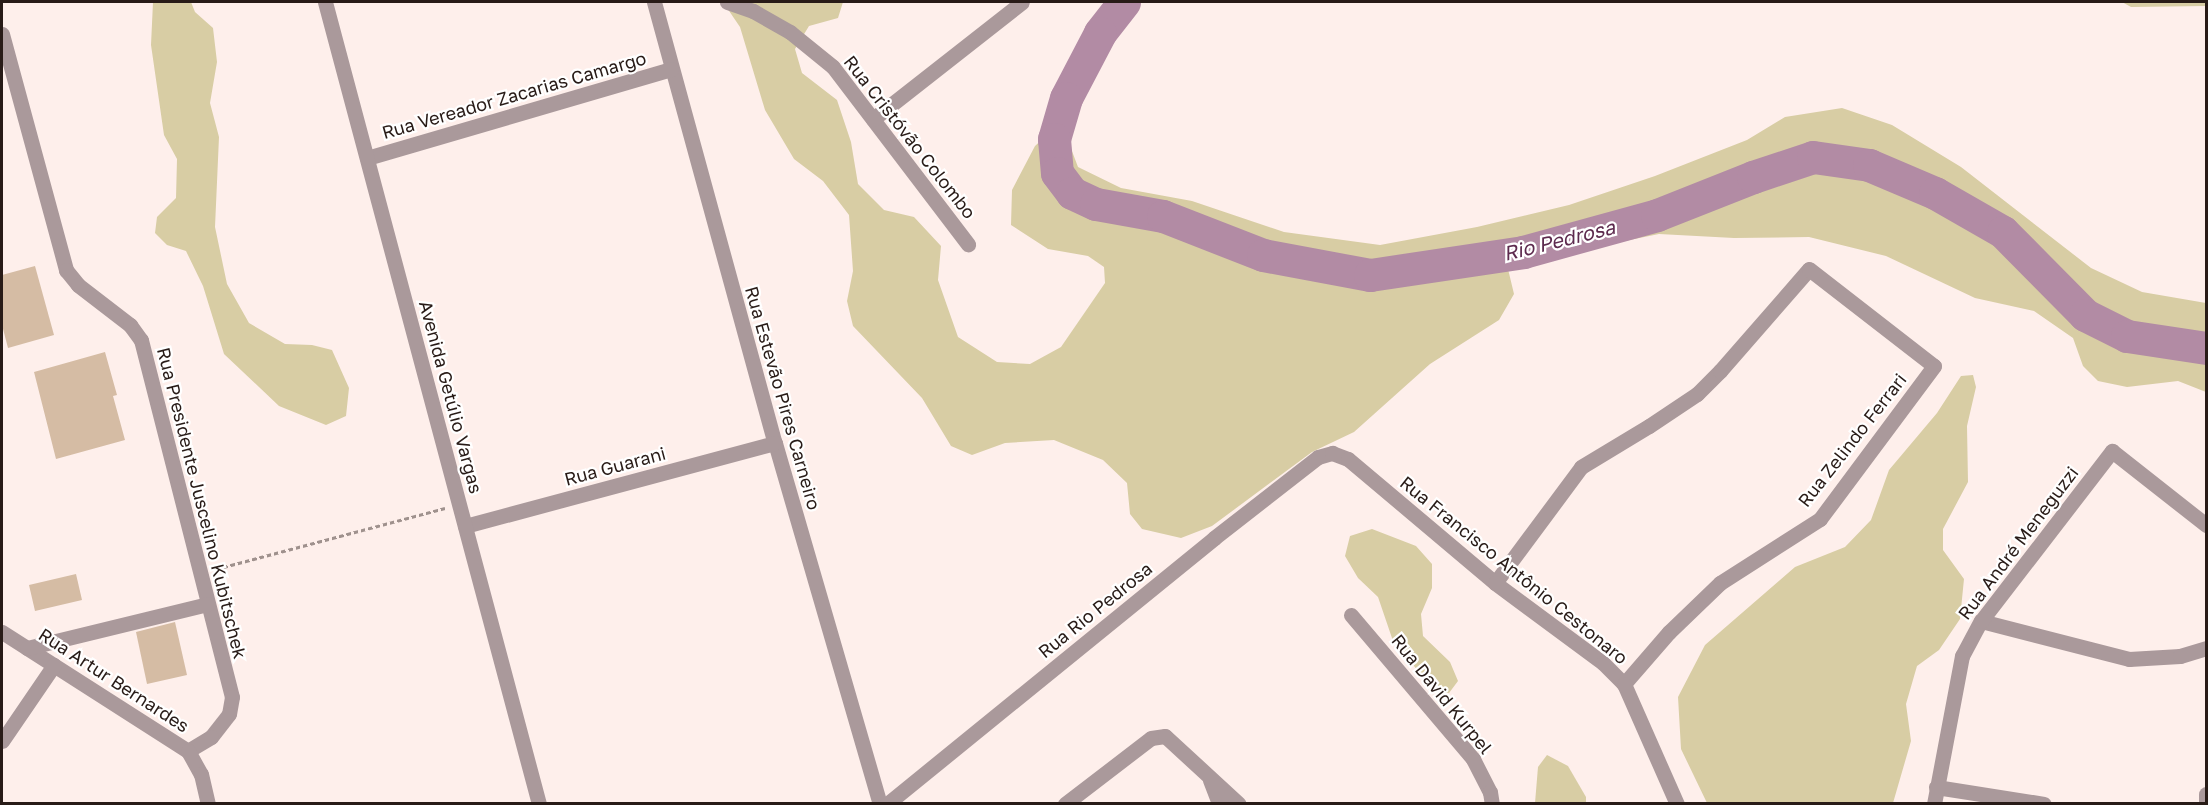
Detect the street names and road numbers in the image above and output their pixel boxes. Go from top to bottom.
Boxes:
street label: Rua Vereador Zacarias Camargo [379,47,649,143]
street label: Rua Cristóvão Colombo [840,51,980,223]
street label: Rua Estevão Pires Carneiro [741,284,825,512]
street label: Avenida Getúlio Vargas [415,298,487,496]
street label: Rua Presidente Juscelino Kubitschek [153,345,251,661]
street label: Rua Zelindo Ferrari [1793,369,1911,511]
street label: Rua Guarani [562,442,668,490]
street label: Rua André Meneguzzi [1953,462,2083,624]
street label: Rua Francisco Antônio Cestonaro [1396,471,1632,669]
street label: Rua Rio Pedrosa [1034,557,1156,663]
street label: Rua Artur Bernardes [35,623,193,737]
street label: Rua David Kurpel [1387,630,1497,758]

